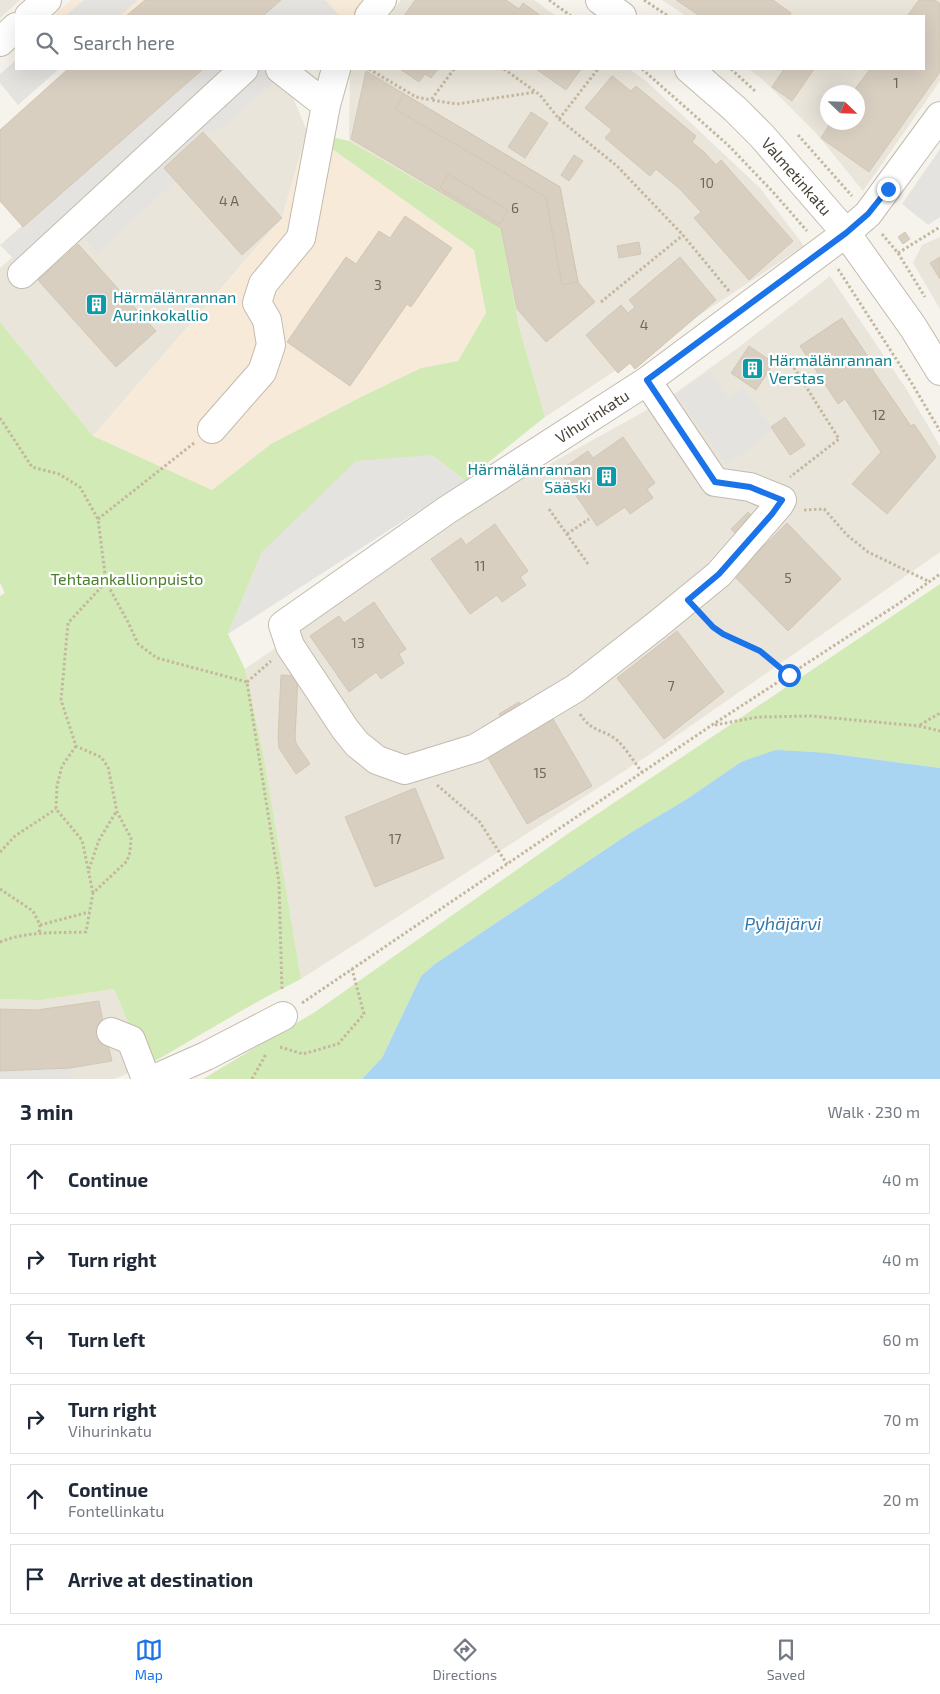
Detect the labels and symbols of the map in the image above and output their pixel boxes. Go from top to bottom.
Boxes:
house number: 1 [893,74,899,91]
north arrow [820,85,865,130]
street label: Valmetinkatu [758,133,836,219]
house number: 10 [700,174,714,191]
route end [877,178,900,201]
house number: 4 A [219,192,239,209]
house number: 6 [511,199,519,216]
house number: 3 [374,276,382,293]
place label: Härmälänrannan Aurinkokallio [113,287,236,324]
building icon: Härmälänrannan Aurinkokallio [85,293,109,317]
house number: 4 [640,316,648,333]
place label: Härmälänrannan Verstas [769,350,892,387]
building icon: Härmälänrannan Verstas [741,356,765,380]
street label: Vihurinkatu [552,385,632,447]
house number: 12 [872,406,886,423]
place label: Härmälänrannan Sääski [468,459,591,496]
building icon: Härmälänrannan Sääski [595,465,619,489]
house number: 11 [474,557,486,574]
park label: Tehtaankallionpuisto [51,569,203,588]
house number: 5 [784,569,792,586]
house number: 13 [351,634,365,651]
route start [778,664,801,687]
house number: 7 [667,677,675,694]
house number: 15 [533,764,547,781]
house number: 17 [389,830,401,847]
water label: Pyhäjärvi [745,912,822,934]

